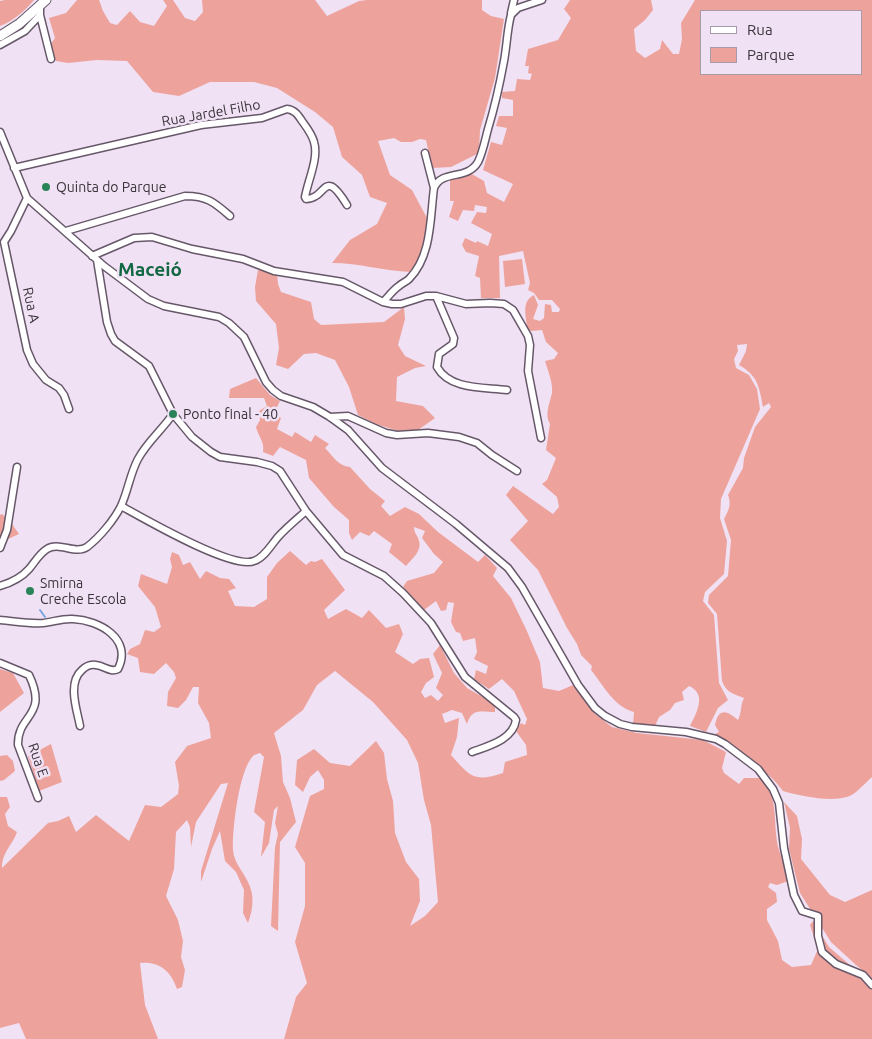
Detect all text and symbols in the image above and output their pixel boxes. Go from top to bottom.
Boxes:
legend [700,10,862,75]
text: Rua [747,21,773,38]
text: Parque [747,46,795,63]
street label: Rua Jardel Filho [160,96,262,130]
place label: Quinta do Parque [56,179,166,195]
marker: Quinta do Parque [40,181,52,193]
district label: Maceió [118,259,182,281]
street label: Rua A [19,286,43,324]
place label: Ponto final - 40 [183,406,278,422]
marker: Ponto final - 40 [167,408,179,420]
place label: Smirna Creche Escola [40,575,127,608]
marker: Smirna Creche Escola [24,585,36,597]
street label: Rua E [24,741,52,779]

